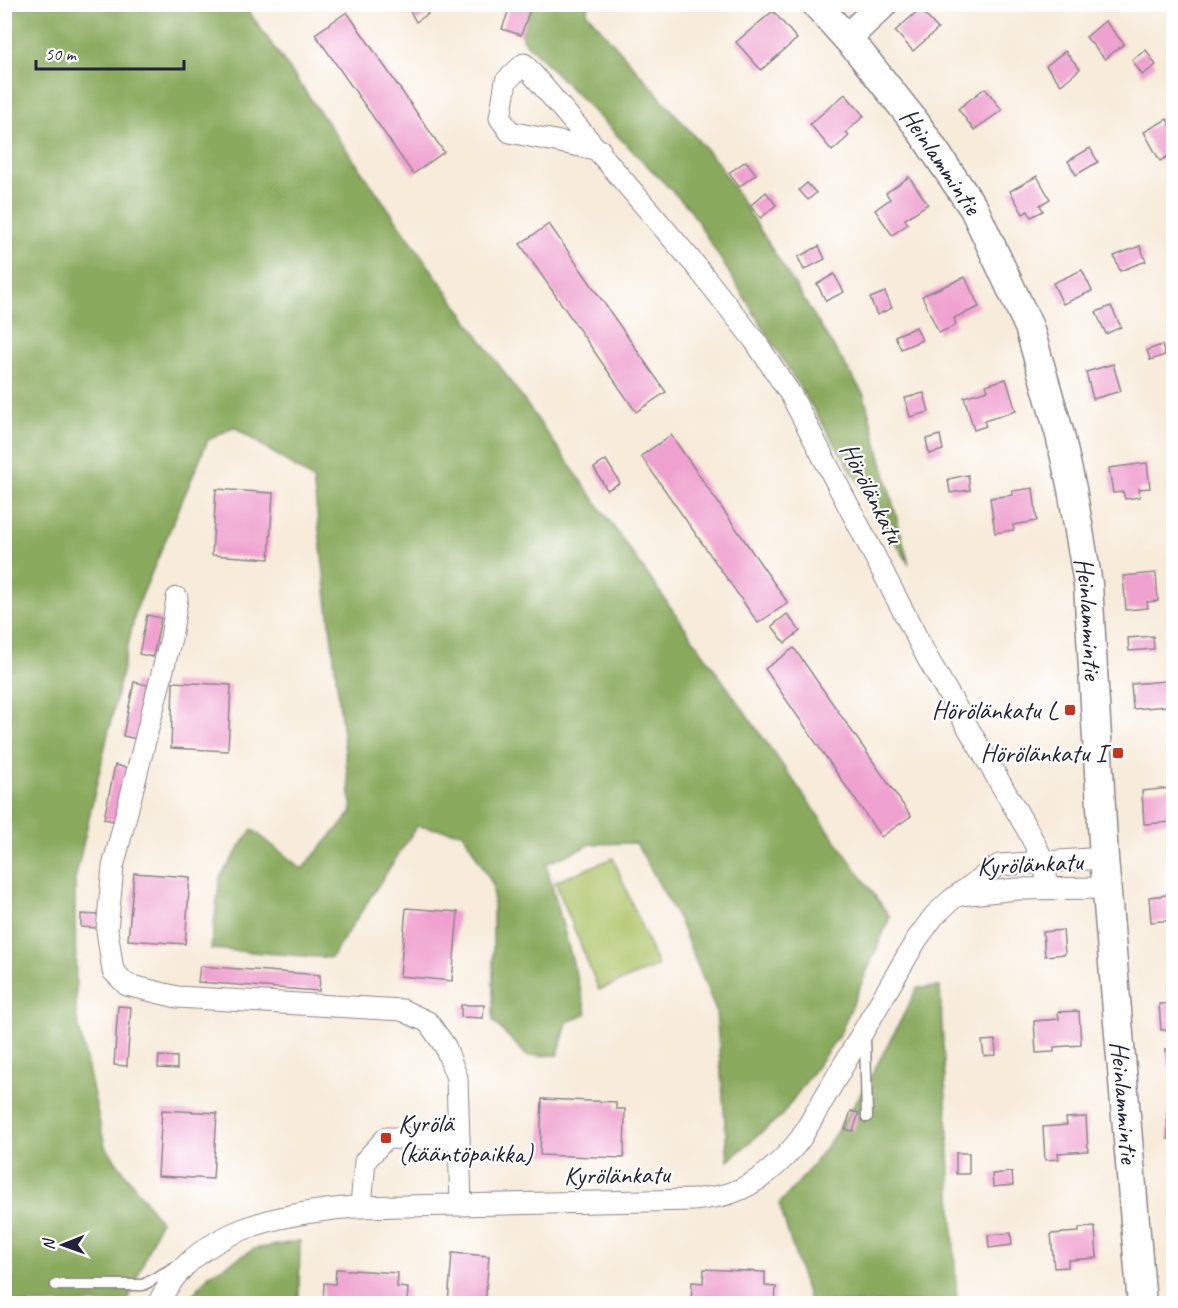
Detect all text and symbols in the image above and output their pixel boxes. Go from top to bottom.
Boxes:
scale bar [36,33,184,71]
text: 50 m [45,43,78,65]
street label: Heinlammintie [893,101,990,222]
street label: Hörölänkatu [833,437,912,551]
street label: Heinlammintie [1067,555,1110,682]
place label: Hörölänkatu L [932,694,1059,727]
marker: Hörölänkatu L [1063,703,1077,717]
place label: Hörölänkatu I [980,737,1112,770]
marker: Hörölänkatu I [1111,746,1125,760]
street label: Kyrölänkatu [976,845,1086,883]
street label: Heinlammintie [1103,1040,1147,1166]
place label: Kyrölä (kääntöpaikka) [398,1107,534,1170]
marker: Kyrölä (kääntöpaikka) [379,1131,393,1145]
street label: Kyrölänkatu [564,1158,673,1192]
north arrow [33,1215,93,1275]
text: N [39,1237,59,1250]

